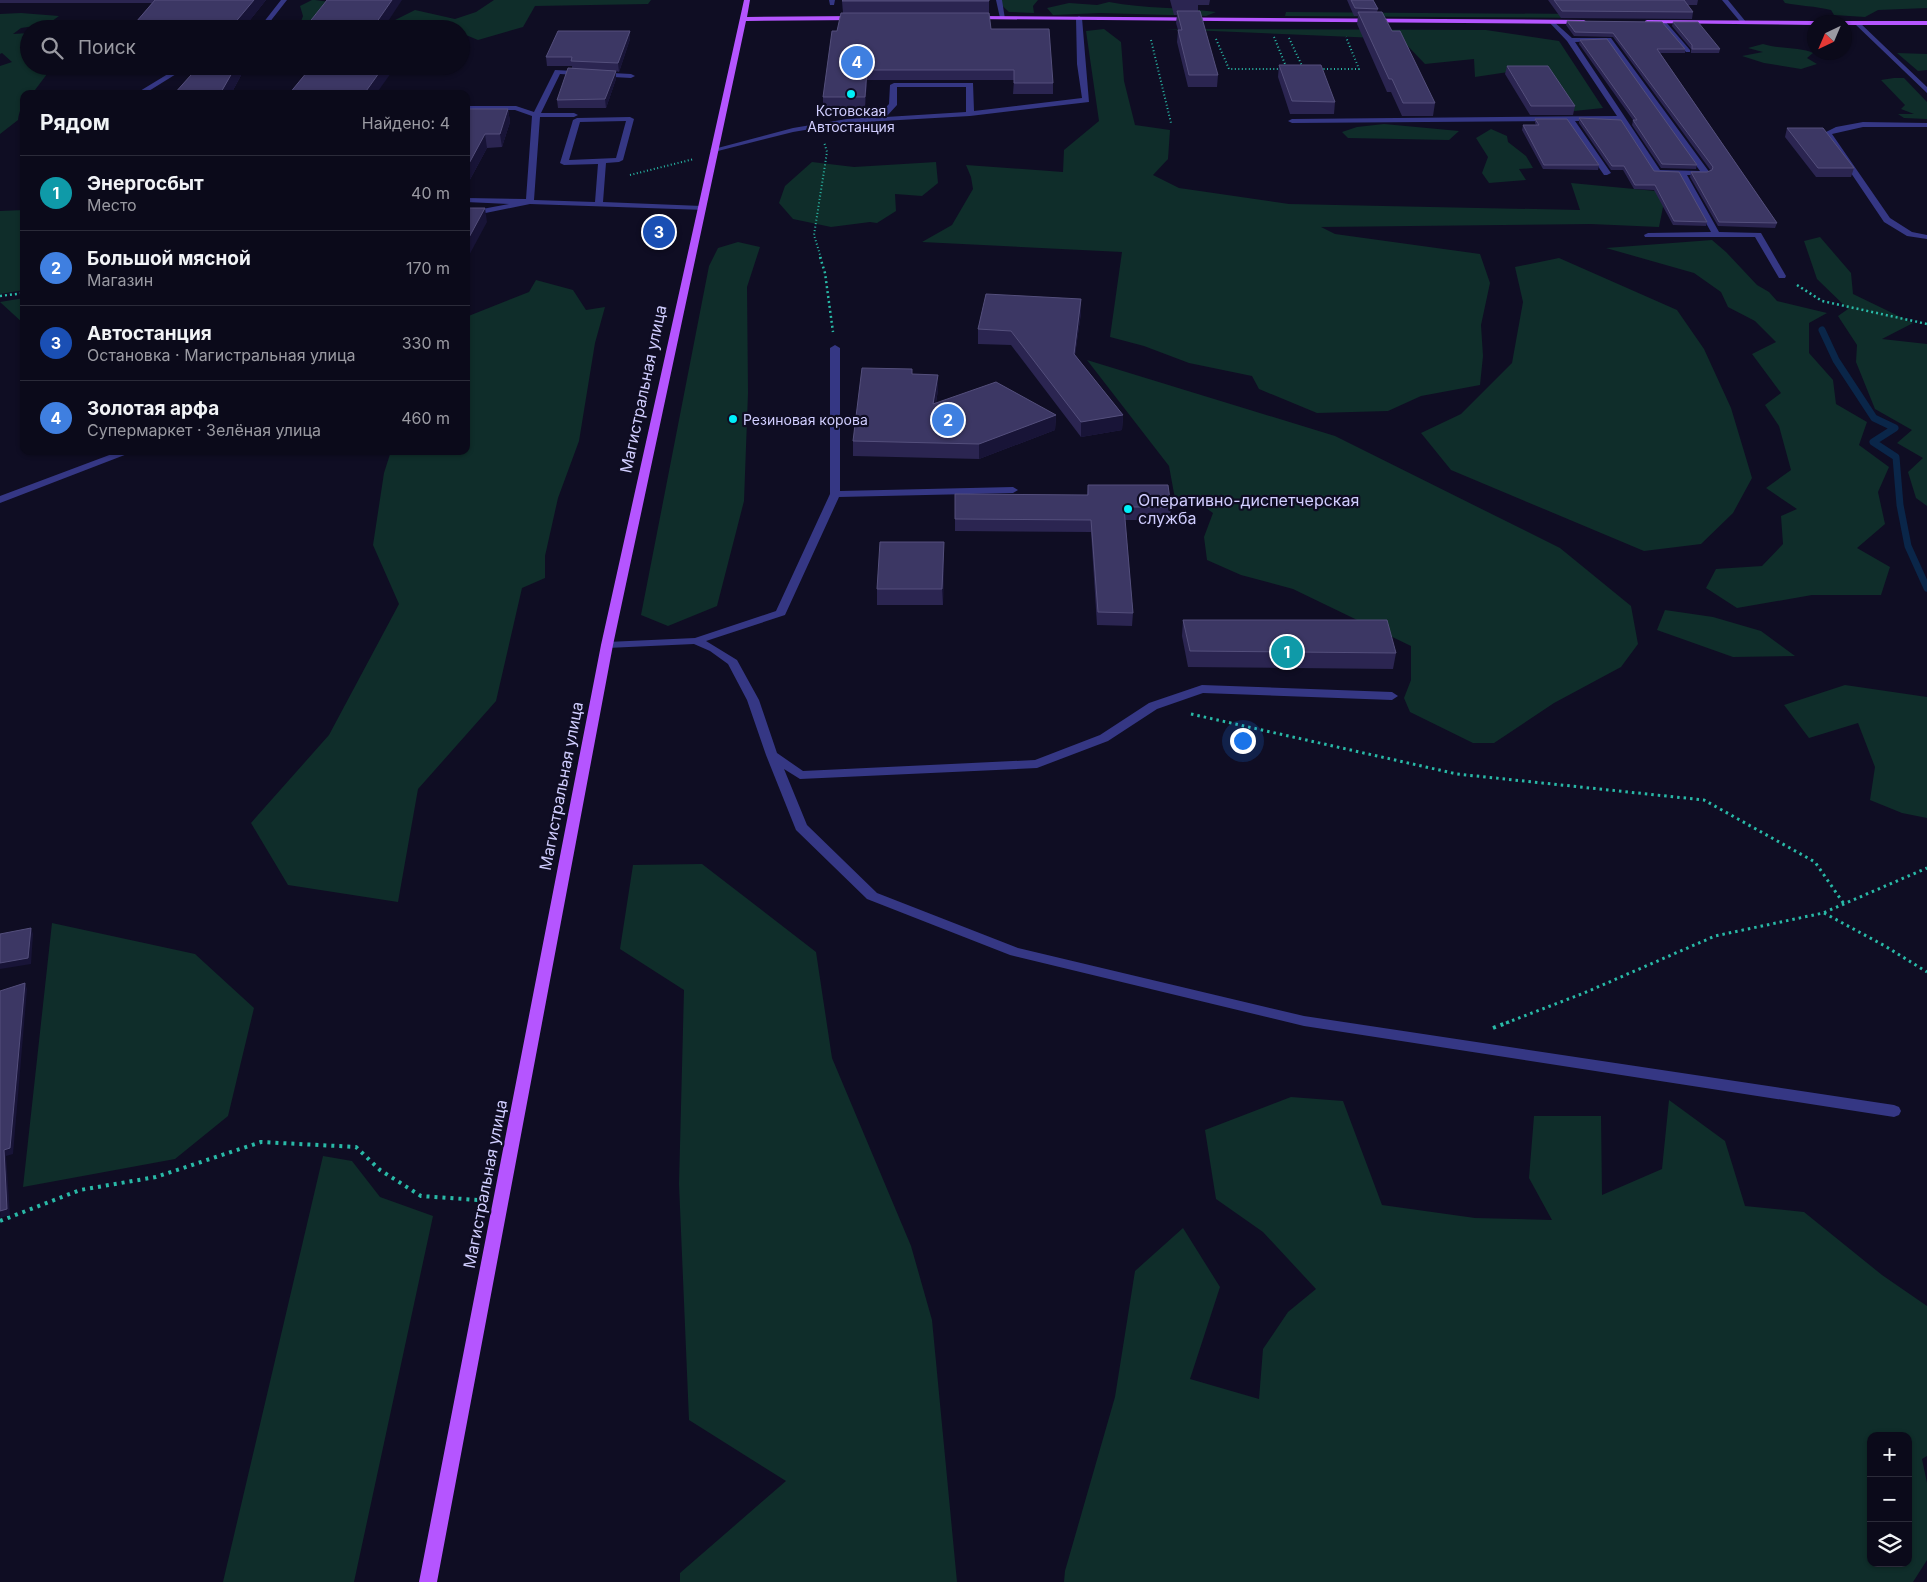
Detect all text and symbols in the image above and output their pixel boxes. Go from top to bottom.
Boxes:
north arrow [1807,15,1852,60]
search box [20,20,470,75]
icon: search [38,34,66,62]
text: Поиск [78,36,136,59]
pin: 4 [841,43,873,81]
marker: Кстовская Автостанция [845,88,857,100]
place label: Кстовская Автостанция [807,102,895,135]
text: Рядом [40,110,110,135]
text: Найдено: 4 [362,113,450,133]
text: Энергосбыт [87,172,204,195]
text: 1 [53,183,59,203]
text: 40 m [411,183,450,203]
text: Место [87,195,137,215]
pin: 3 [643,213,675,251]
text: Большой мясной [87,247,251,270]
text: 2 [51,258,61,278]
text: 170 m [406,258,450,278]
text: Магазин [87,270,153,290]
street label: Магистральная улица [615,303,671,475]
text: Автостанция [87,322,212,345]
text: 3 [51,333,61,353]
text: 330 m [402,333,450,353]
text: Остановка · Магистральная улица [87,345,356,365]
text: Золотая арфа [87,397,219,420]
pin: 2 [932,401,964,439]
text: 4 [51,408,61,428]
text: 460 m [401,408,450,428]
place label: Резиновая корова [743,411,868,428]
marker: Резиновая корова [727,413,739,425]
text: Супермаркет · Зелёная улица [87,420,321,440]
place label: Оперативно-диспетчерская служба [1138,490,1359,528]
marker: Оперативно-диспетчерская служба [1122,503,1134,515]
pin: 1 [1271,633,1303,671]
street label: Магистральная улица [535,700,587,872]
your location [1230,728,1256,754]
street label: Магистральная улица [459,1098,511,1270]
map controls [1867,1432,1912,1567]
button: + [1867,1432,1912,1477]
button: − [1867,1477,1912,1522]
button: layers [1867,1522,1912,1567]

